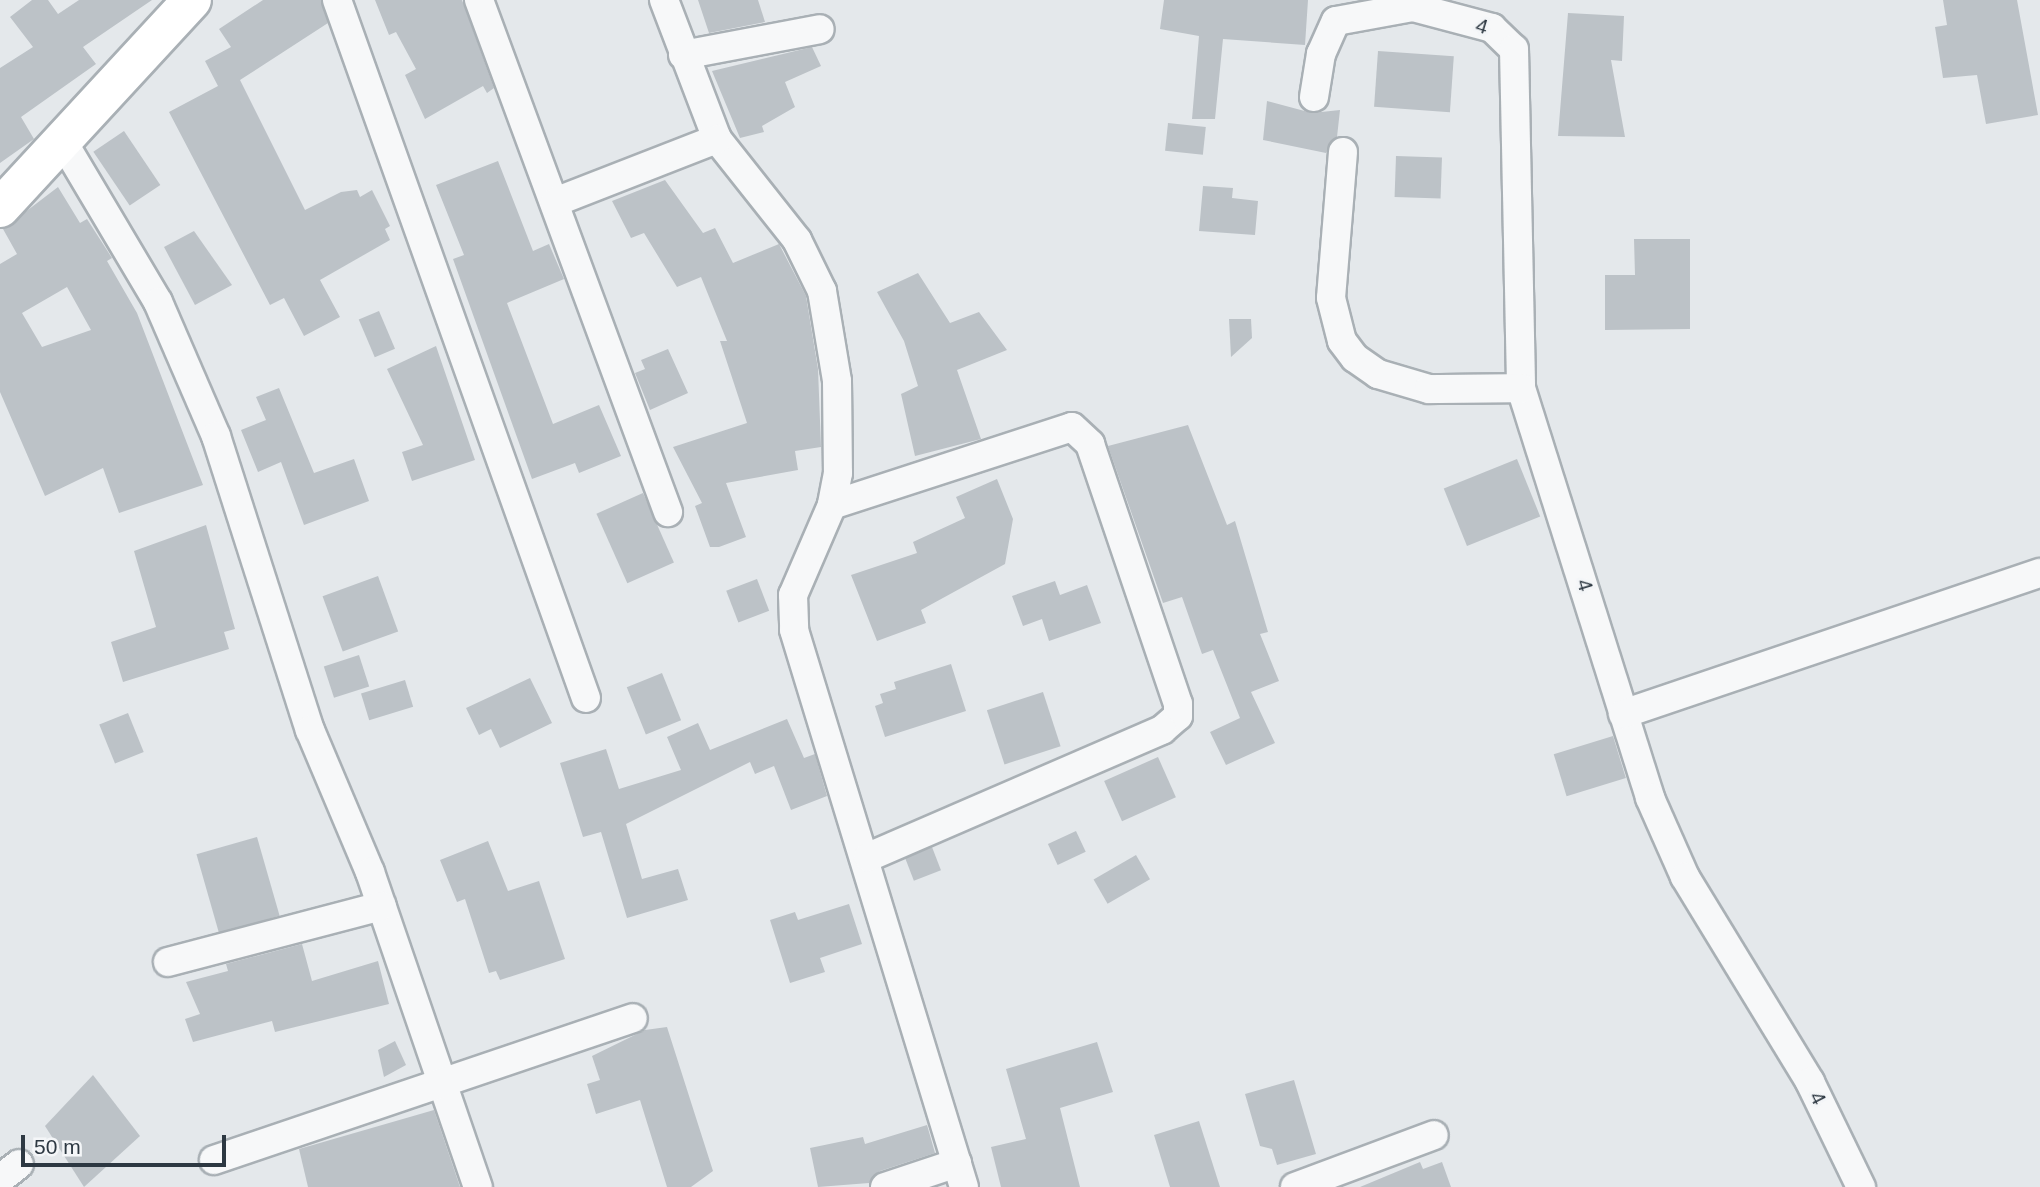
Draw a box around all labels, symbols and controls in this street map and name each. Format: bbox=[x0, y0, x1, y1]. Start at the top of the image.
street label: 4 bbox=[1473, 12, 1491, 40]
street label: 4 bbox=[1571, 576, 1599, 594]
street label: 4 bbox=[1804, 1087, 1832, 1109]
scale bar bbox=[24, 1120, 229, 1164]
text: 50 m bbox=[34, 1135, 81, 1158]

